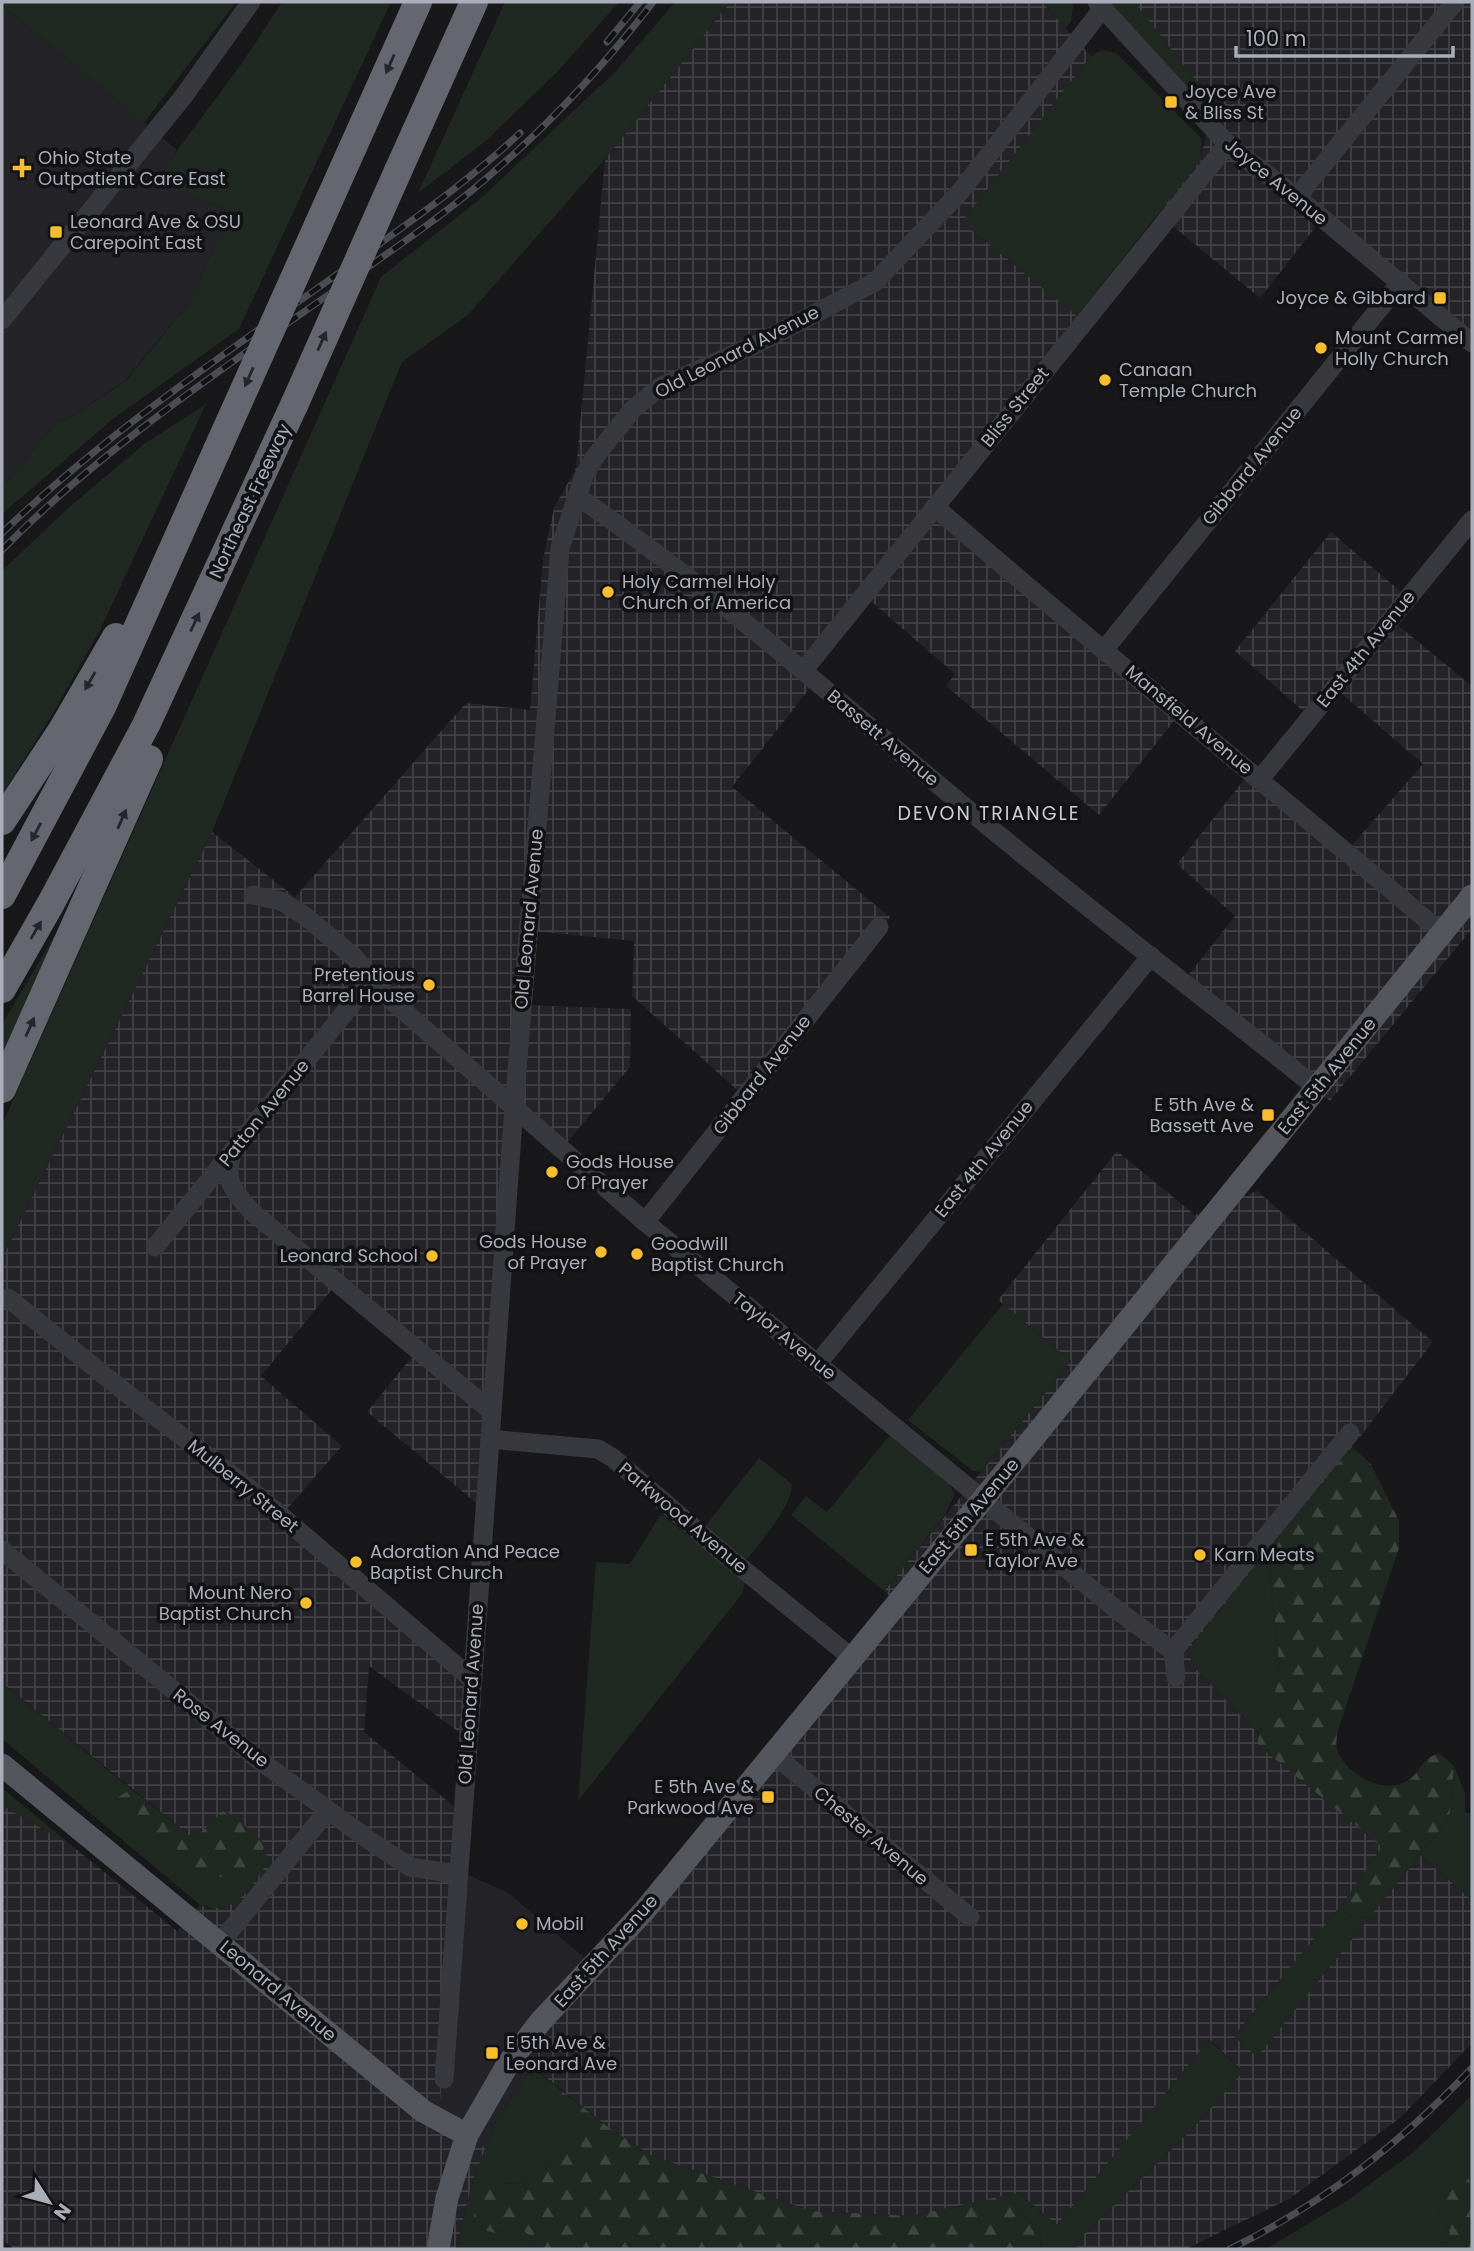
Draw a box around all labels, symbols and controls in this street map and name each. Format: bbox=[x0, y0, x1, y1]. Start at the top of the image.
scale bar bbox=[1236, 14, 1453, 58]
text: 100 m bbox=[1246, 24, 1306, 53]
one-way arrow bbox=[384, 54, 396, 74]
place label: Joyce Ave & Bliss St bbox=[1185, 79, 1276, 125]
marker: Joyce Ave & Bliss St bbox=[1163, 94, 1179, 110]
street label: Joyce Avenue bbox=[1220, 132, 1333, 231]
place label: Ohio State Outpatient Care East bbox=[38, 145, 226, 191]
marker: Ohio State Outpatient Care East bbox=[12, 158, 32, 178]
place label: Leonard Ave & OSU Carepoint East bbox=[70, 209, 241, 255]
marker: Leonard Ave & OSU Carepoint East bbox=[48, 224, 64, 240]
place label: Joyce & Gibbard bbox=[1276, 285, 1426, 310]
marker: Joyce & Gibbard bbox=[1432, 290, 1448, 306]
street label: Old Leonard Avenue bbox=[650, 299, 823, 404]
place label: Mount Carmel Holly Church bbox=[1335, 325, 1463, 371]
one-way arrow bbox=[317, 330, 328, 351]
marker: Mount Carmel Holly Church bbox=[1313, 340, 1329, 356]
place label: Canaan Temple Church bbox=[1119, 357, 1257, 403]
street label: Bliss Street bbox=[975, 361, 1055, 452]
one-way arrow bbox=[243, 367, 255, 387]
marker: Canaan Temple Church bbox=[1097, 372, 1113, 388]
street label: Gibbard Avenue bbox=[1196, 401, 1307, 530]
street label: Northeast Freeway bbox=[203, 419, 296, 582]
place label: Holy Carmel Holy Church of America bbox=[622, 569, 791, 615]
marker: Holy Carmel Holy Church of America bbox=[600, 584, 616, 600]
street label: East 4th Avenue bbox=[1311, 585, 1421, 712]
one-way arrow bbox=[189, 612, 201, 632]
street label: Mansfield Avenue bbox=[1120, 659, 1258, 780]
one-way arrow bbox=[84, 672, 96, 691]
street label: Bassett Avenue bbox=[822, 683, 944, 792]
district label: DEVON TRIANGLE bbox=[898, 800, 1080, 827]
one-way arrow bbox=[117, 808, 128, 829]
one-way arrow bbox=[30, 822, 42, 842]
street label: Old Leonard Avenue bbox=[508, 828, 549, 1010]
one-way arrow bbox=[30, 920, 42, 939]
place label: Pretentious Barrel House bbox=[302, 962, 415, 1008]
marker: Pretentious Barrel House bbox=[421, 977, 437, 993]
street label: Gibbard Avenue bbox=[707, 1009, 816, 1140]
street label: East 5th Avenue bbox=[1272, 1012, 1382, 1139]
one-way arrow bbox=[25, 1016, 36, 1037]
street label: Patton Avenue bbox=[213, 1054, 315, 1172]
place label: E 5th Ave & Bassett Ave bbox=[1150, 1092, 1255, 1138]
street label: East 4th Avenue bbox=[929, 1095, 1039, 1222]
marker: E 5th Ave & Bassett Ave bbox=[1260, 1107, 1276, 1123]
place label: Gods House Of Prayer bbox=[566, 1149, 674, 1195]
marker: Gods House Of Prayer bbox=[544, 1164, 560, 1180]
place label: Gods House of Prayer bbox=[479, 1229, 587, 1275]
place label: Goodwill Baptist Church bbox=[651, 1231, 784, 1277]
place label: Leonard School bbox=[280, 1243, 418, 1268]
marker: Gods House of Prayer bbox=[593, 1244, 609, 1260]
marker: Goodwill Baptist Church bbox=[629, 1246, 645, 1262]
marker: Leonard School bbox=[424, 1248, 440, 1264]
street label: Taylor Avenue bbox=[727, 1286, 842, 1385]
street label: Mulberry Street bbox=[183, 1433, 304, 1538]
street label: East 5th Avenue bbox=[913, 1453, 1024, 1579]
street label: Parkwood Avenue bbox=[614, 1456, 753, 1579]
place label: E 5th Ave & Taylor Ave bbox=[985, 1527, 1085, 1573]
place label: Adoration And Peace Baptist Church bbox=[370, 1539, 560, 1585]
marker: E 5th Ave & Taylor Ave bbox=[963, 1542, 979, 1558]
place label: Karn Meats bbox=[1214, 1542, 1315, 1567]
marker: Karn Meats bbox=[1192, 1547, 1208, 1563]
marker: Adoration And Peace Baptist Church bbox=[348, 1554, 364, 1570]
place label: Mount Nero Baptist Church bbox=[159, 1580, 292, 1626]
marker: Mount Nero Baptist Church bbox=[298, 1595, 314, 1611]
street label: Old Leonard Avenue bbox=[452, 1603, 489, 1785]
street label: Rose Avenue bbox=[168, 1682, 274, 1773]
place label: E 5th Ave & Parkwood Ave bbox=[627, 1774, 755, 1820]
street label: Chester Avenue bbox=[809, 1780, 934, 1891]
marker: E 5th Ave & Parkwood Ave bbox=[760, 1789, 776, 1805]
street label: East 5th Avenue bbox=[548, 1889, 663, 2013]
place label: Mobil bbox=[536, 1911, 584, 1936]
marker: Mobil bbox=[514, 1916, 530, 1932]
street label: Leonard Avenue bbox=[215, 1934, 342, 2047]
place label: E 5th Ave & Leonard Ave bbox=[506, 2030, 617, 2076]
marker: E 5th Ave & Leonard Ave bbox=[484, 2045, 500, 2061]
north arrow bbox=[14, 2167, 84, 2237]
text: N bbox=[47, 2198, 77, 2225]

